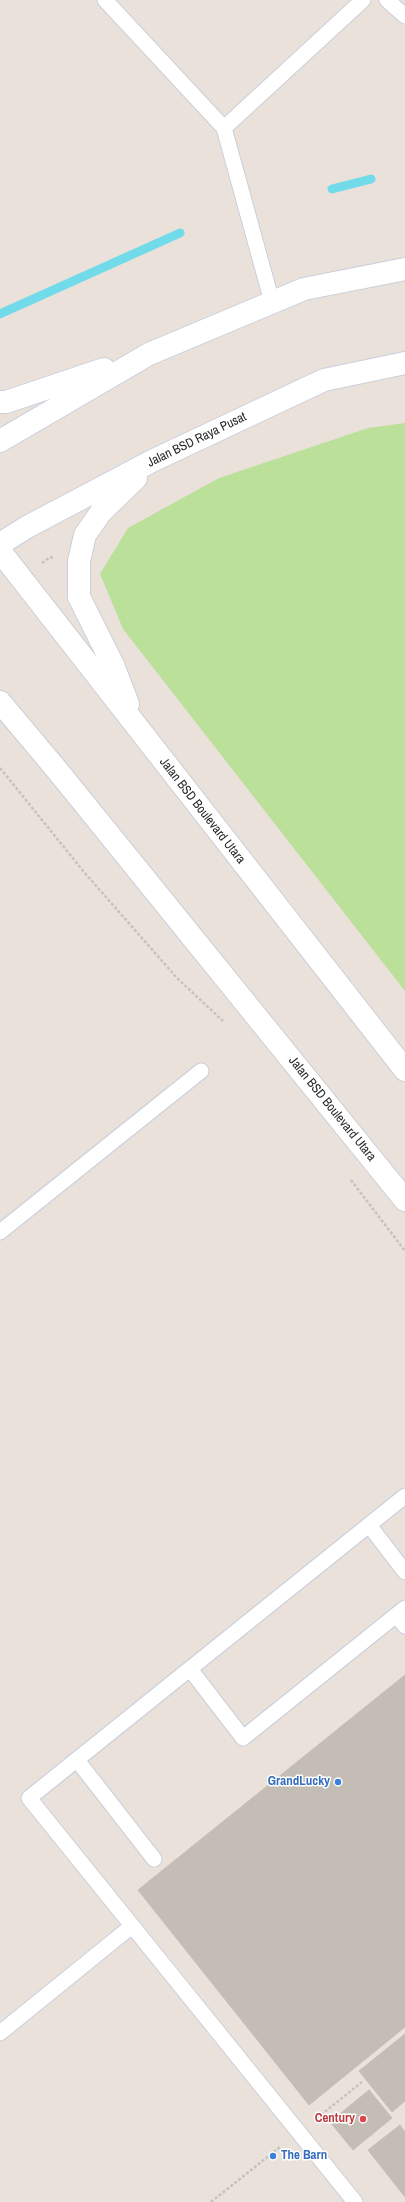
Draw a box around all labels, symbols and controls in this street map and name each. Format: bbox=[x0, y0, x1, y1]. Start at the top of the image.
street label: Jalan BSD Raya Pusat bbox=[145, 409, 249, 471]
street label: Jalan BSD Boulevard Utara bbox=[156, 755, 248, 867]
street label: Jalan BSD Boulevard Utara bbox=[285, 1053, 379, 1165]
place label: GrandLucky bbox=[268, 1774, 330, 1790]
marker: GrandLucky bbox=[333, 1777, 343, 1787]
place label: Century bbox=[315, 2111, 355, 2127]
marker: Century bbox=[358, 2114, 368, 2124]
place label: The Barn bbox=[281, 2148, 327, 2164]
marker: The Barn bbox=[268, 2151, 278, 2161]

